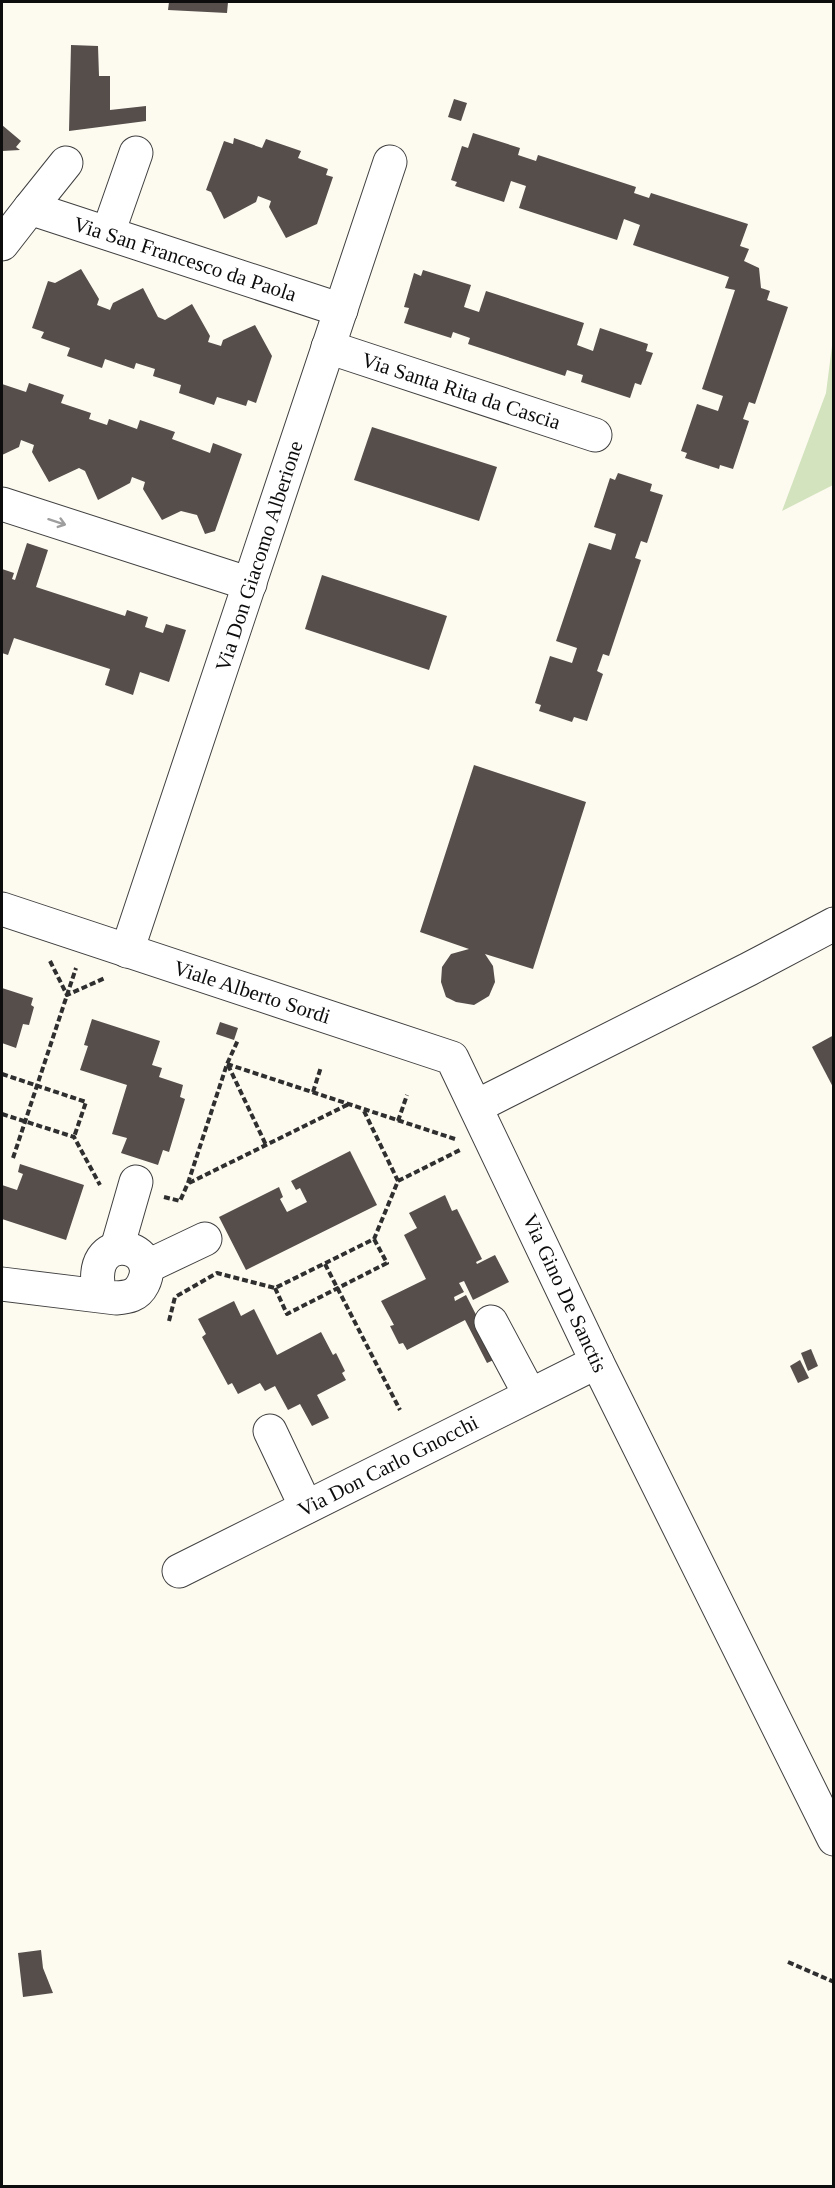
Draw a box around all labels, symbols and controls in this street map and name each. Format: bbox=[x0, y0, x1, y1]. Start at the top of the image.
street label: Via San Francesco da Paola bbox=[70, 212, 300, 307]
street label: Via Santa Rita da Cascia bbox=[359, 348, 564, 435]
street label: Via Don Giacomo Alberione bbox=[210, 438, 308, 674]
one-way arrow bbox=[47, 517, 66, 528]
street label: Viale Alberto Sordi bbox=[171, 955, 333, 1029]
street label: Via Gino De Sanctis bbox=[518, 1210, 612, 1376]
street label: Via Don Carlo Gnocchi bbox=[294, 1410, 482, 1522]

